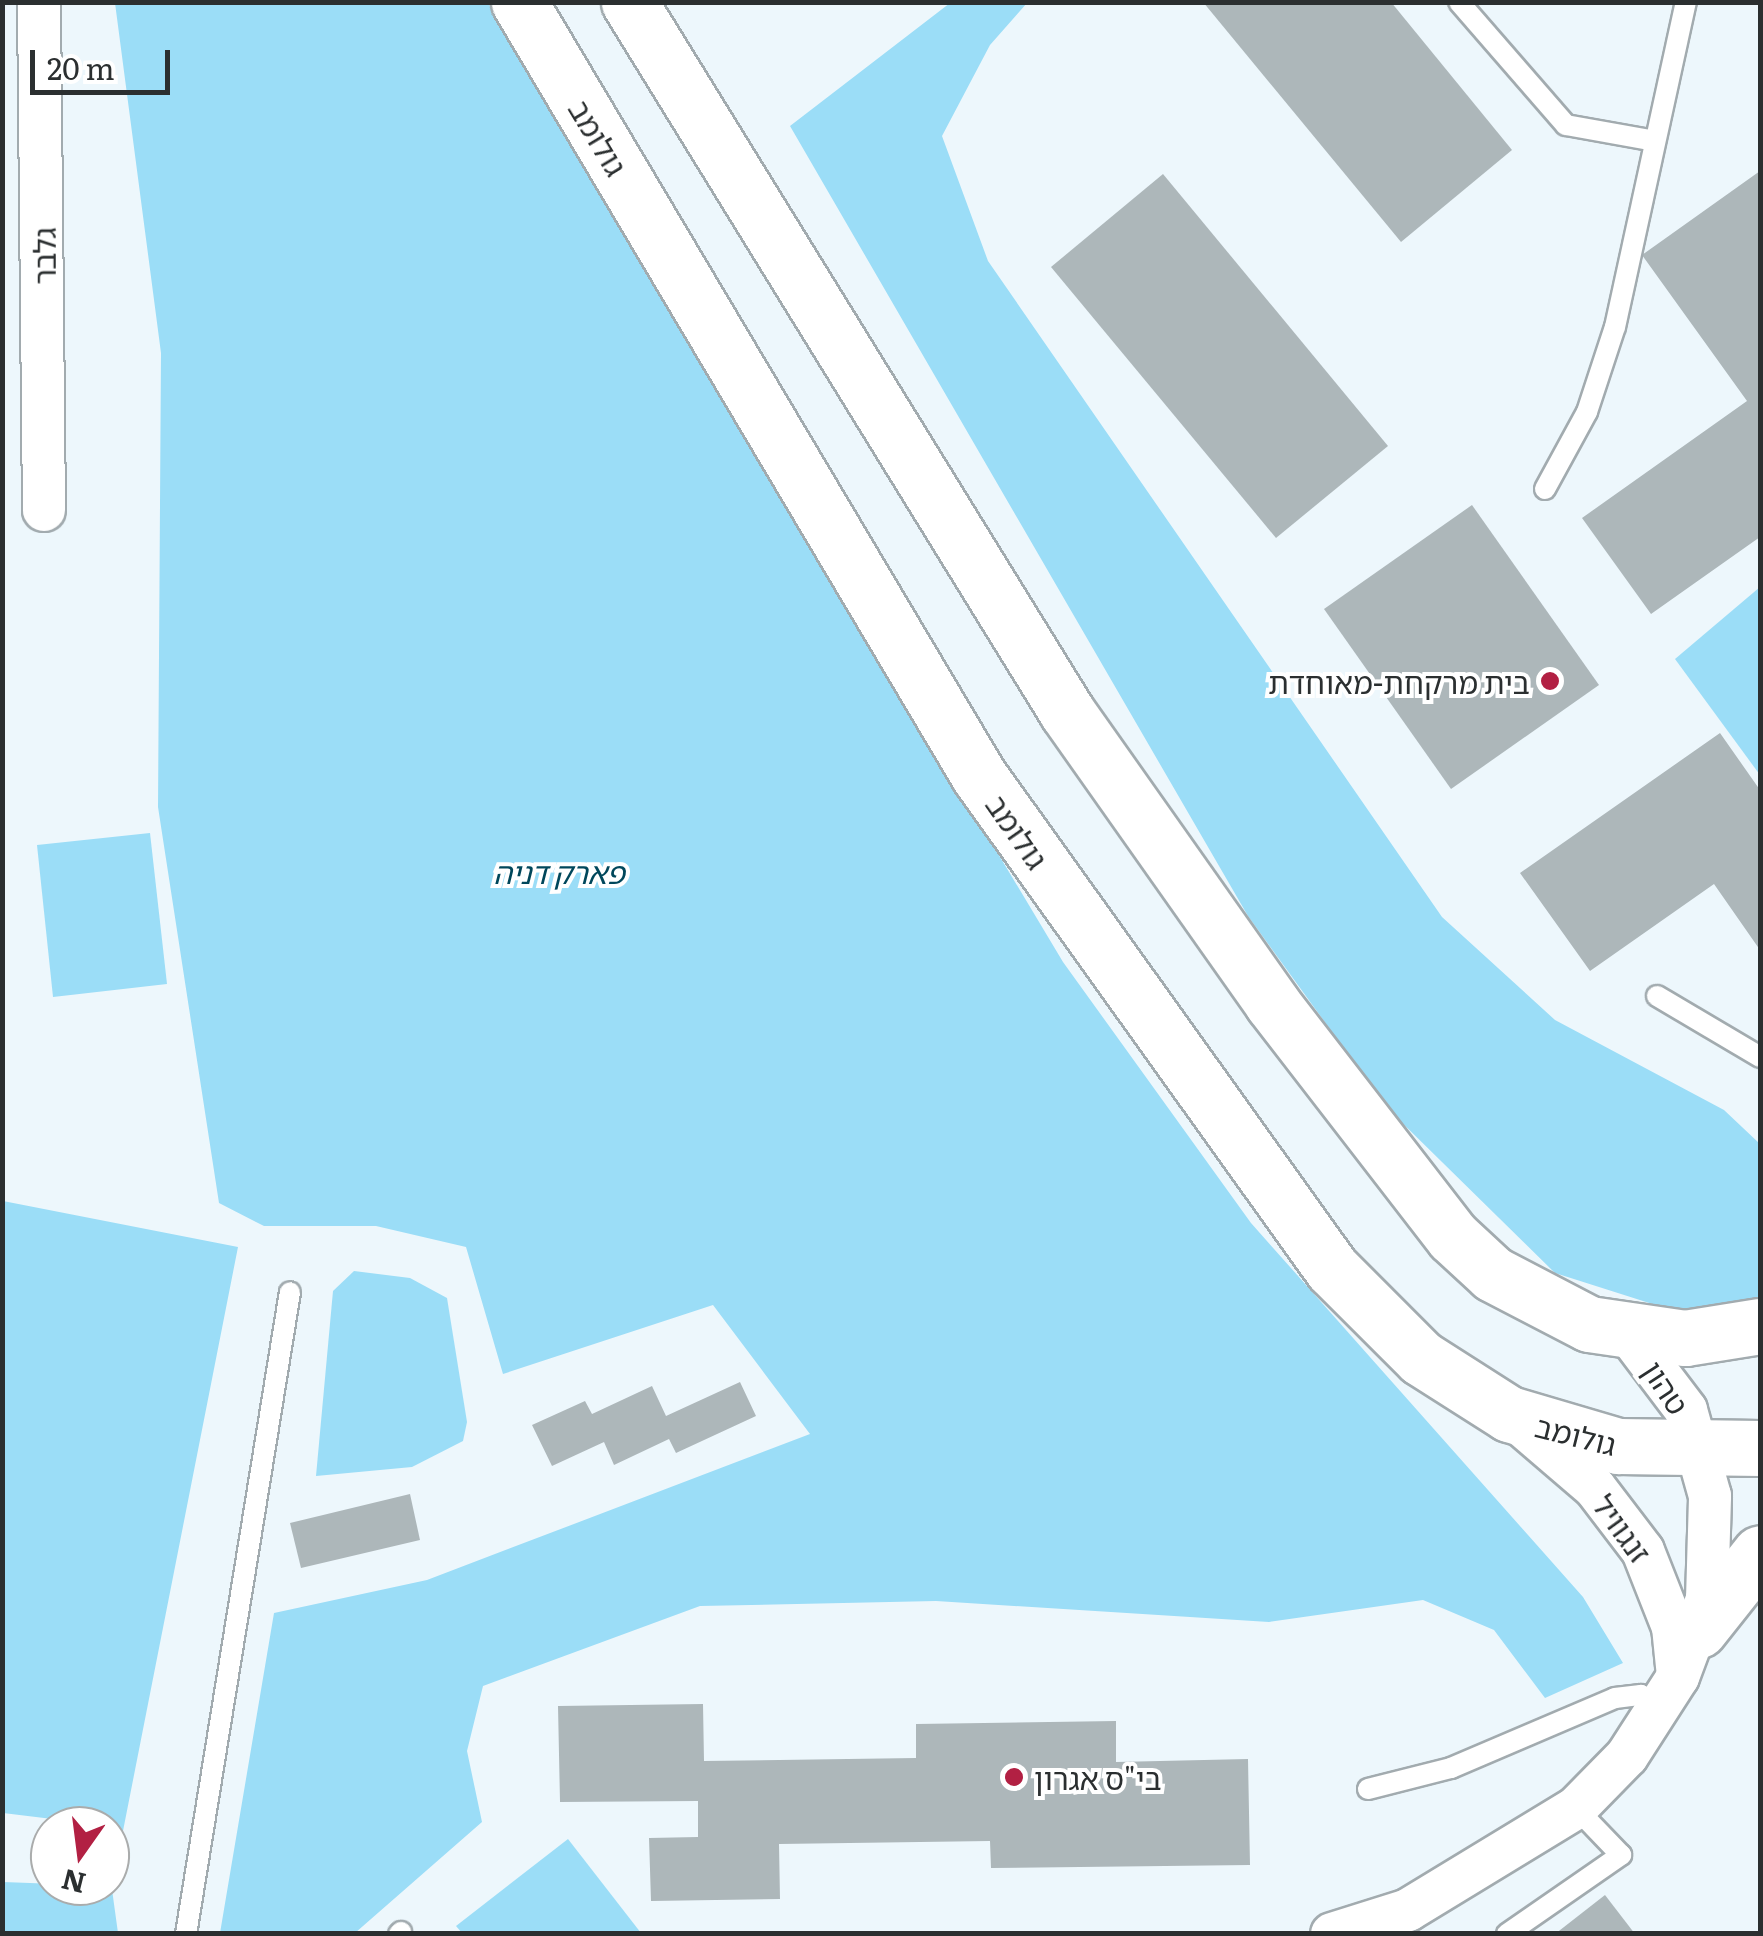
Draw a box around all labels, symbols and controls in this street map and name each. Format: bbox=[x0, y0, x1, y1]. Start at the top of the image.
scale bar bbox=[35, 30, 175, 92]
text: 20 m bbox=[47, 45, 115, 89]
street label: גולומב bbox=[562, 93, 636, 181]
street label: גלבר bbox=[25, 227, 61, 285]
place label: בית מרקחת-מאוחדת bbox=[1268, 663, 1530, 699]
marker: בית מרקחת-מאוחדת bbox=[1539, 670, 1561, 692]
street label: גולומב bbox=[980, 787, 1056, 875]
park label: פארק דניה bbox=[493, 853, 625, 889]
street label: טהון bbox=[1636, 1353, 1698, 1421]
street label: גולומב bbox=[1532, 1407, 1620, 1461]
street label: זנגוויל bbox=[1586, 1487, 1660, 1569]
place label: בי"ס אגרון bbox=[1034, 1759, 1162, 1795]
marker: בי"ס אגרון bbox=[1003, 1766, 1025, 1788]
north arrow bbox=[30, 1806, 130, 1906]
text: N bbox=[57, 1860, 90, 1906]

